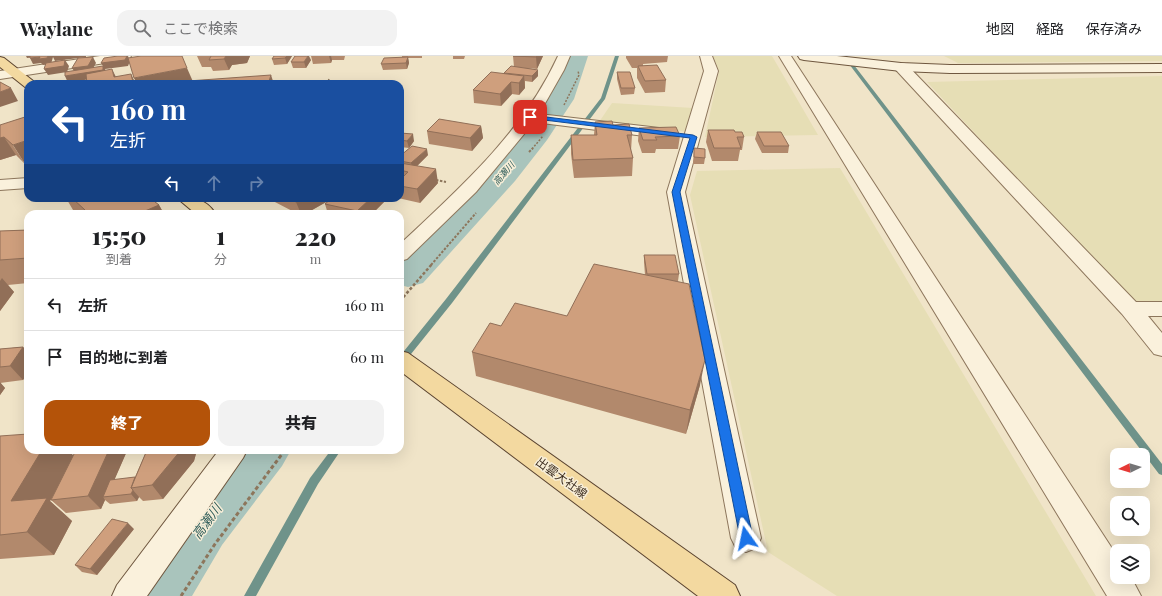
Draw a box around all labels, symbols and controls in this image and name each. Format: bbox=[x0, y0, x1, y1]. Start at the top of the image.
search box bbox=[117, 10, 397, 46]
text: Waylane bbox=[20, 15, 93, 41]
icon: search bbox=[131, 17, 153, 39]
text: ここで検索 bbox=[163, 18, 238, 38]
text: 地図 bbox=[986, 19, 1014, 38]
text: 経路 bbox=[1036, 19, 1064, 38]
text: 保存済み bbox=[1086, 19, 1142, 38]
text: 160 m bbox=[110, 90, 186, 127]
icon: left bbox=[44, 96, 96, 148]
pin bbox=[513, 100, 547, 134]
icon: arrive bbox=[519, 106, 541, 128]
text: 左折 bbox=[110, 128, 146, 152]
water label: 高瀬川 bbox=[490, 158, 517, 187]
icon: left bbox=[161, 172, 183, 194]
icon: ahead bbox=[203, 172, 225, 194]
icon: right bbox=[245, 172, 267, 194]
text: 15:50 bbox=[92, 219, 146, 251]
text: 1 bbox=[216, 219, 225, 251]
text: 220 bbox=[295, 220, 336, 252]
text: 到着 bbox=[106, 250, 132, 267]
text: 分 bbox=[214, 250, 227, 267]
text: m bbox=[310, 250, 321, 267]
icon: left bbox=[44, 294, 66, 316]
text: 左折 bbox=[78, 295, 108, 315]
text: 160 m bbox=[345, 295, 384, 315]
icon: arrive bbox=[44, 346, 66, 368]
text: 目的地に到着 bbox=[78, 347, 168, 367]
text: 60 m bbox=[350, 347, 384, 367]
button: 終了 bbox=[44, 400, 210, 446]
button: 共有 bbox=[218, 400, 384, 446]
north arrow bbox=[1110, 448, 1150, 488]
map controls bbox=[1110, 448, 1150, 584]
street label: 出雲大社線 bbox=[533, 453, 591, 501]
button: search bbox=[1110, 496, 1150, 536]
water label: 高瀬川 bbox=[187, 499, 226, 542]
position arrow bbox=[725, 517, 767, 559]
button: layers bbox=[1110, 544, 1150, 584]

